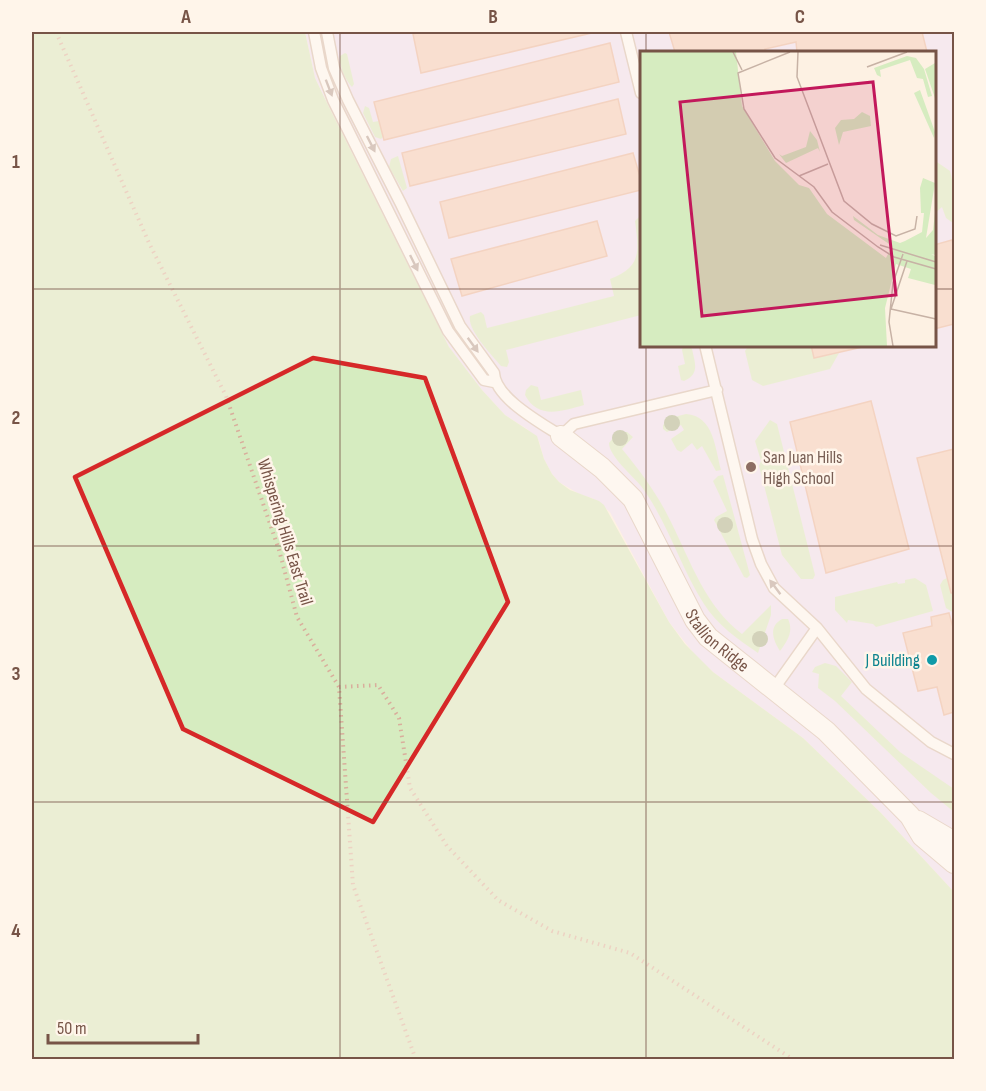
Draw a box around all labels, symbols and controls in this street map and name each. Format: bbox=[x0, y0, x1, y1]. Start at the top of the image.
text: A bbox=[180, 5, 191, 29]
text: B bbox=[488, 5, 498, 29]
text: C bbox=[795, 5, 805, 29]
inset map bbox=[640, 51, 935, 346]
one-way arrow bbox=[325, 79, 334, 97]
one-way arrow bbox=[366, 135, 375, 152]
text: 1 bbox=[12, 150, 20, 174]
one-way arrow bbox=[409, 255, 419, 272]
one-way arrow bbox=[467, 337, 479, 353]
text: 2 bbox=[12, 406, 20, 430]
place label: San Juan Hills High School bbox=[763, 447, 843, 489]
street label: Whispering Hills East Trail bbox=[253, 456, 317, 608]
marker: San Juan Hills High School bbox=[744, 460, 758, 474]
one-way arrow bbox=[769, 579, 782, 595]
street label: Stallion Ridge bbox=[681, 606, 754, 676]
place label: J Building bbox=[864, 650, 920, 671]
marker: J Building bbox=[925, 653, 939, 667]
text: 3 bbox=[12, 662, 21, 686]
text: 4 bbox=[11, 919, 21, 943]
scale bar bbox=[48, 1007, 198, 1045]
text: 50 m bbox=[57, 1018, 87, 1039]

